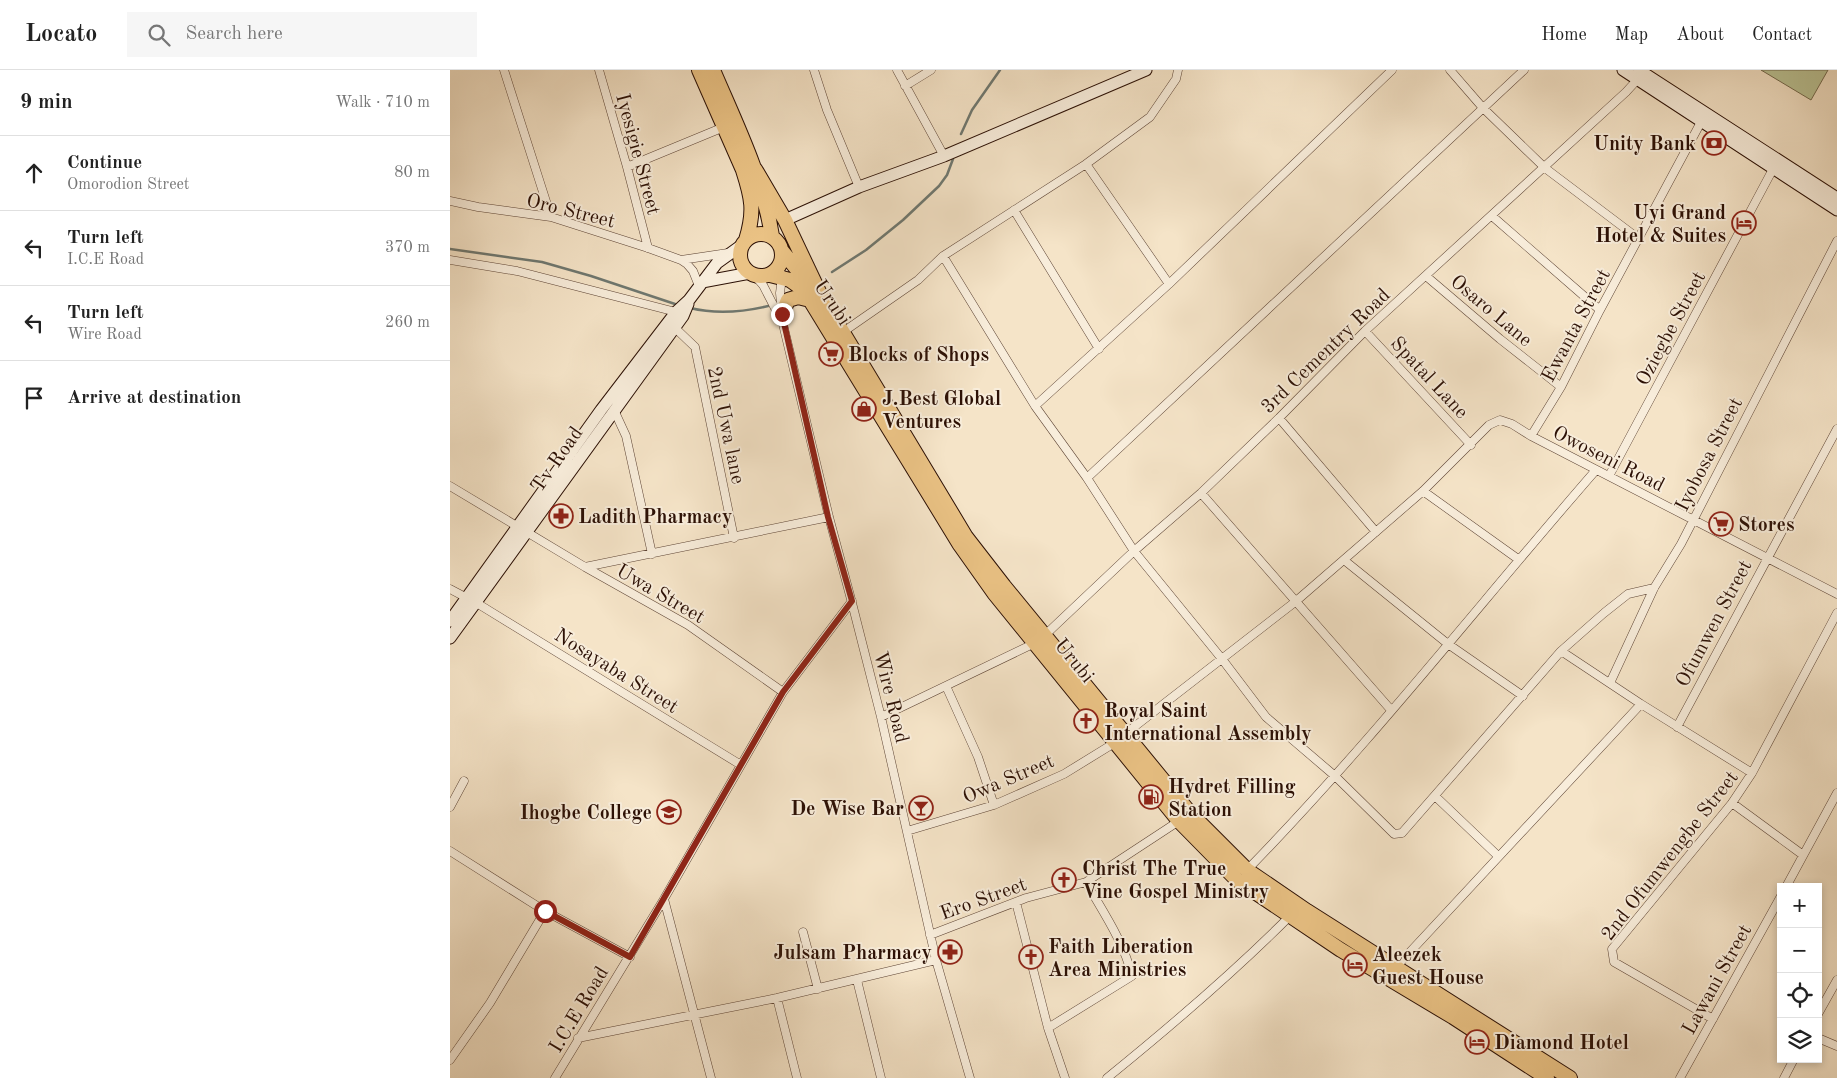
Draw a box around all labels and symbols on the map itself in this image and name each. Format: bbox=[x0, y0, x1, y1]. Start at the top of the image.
street label: Iyesigie Street bbox=[611, 92, 663, 217]
bank icon: Unity Bank bbox=[1701, 130, 1727, 156]
place label: Unity Bank bbox=[1593, 135, 1696, 155]
street label: Oro Street bbox=[524, 191, 617, 233]
place label: Uyi Grand Hotel & Suites bbox=[1595, 204, 1726, 247]
hotel icon: Uyi Grand Hotel & Suites bbox=[1731, 210, 1757, 236]
street label: Ewanta Street bbox=[1539, 266, 1615, 386]
street label: Oziegbe Street bbox=[1633, 269, 1710, 389]
street label: Osaro Lane bbox=[1446, 272, 1535, 351]
street label: Urubi bbox=[809, 277, 854, 329]
street label: 3rd Cementry Road bbox=[1258, 285, 1395, 418]
route end bbox=[771, 303, 794, 326]
street label: Spatal Lane bbox=[1386, 334, 1471, 423]
supermarket icon: Blocks of Shops bbox=[818, 341, 844, 367]
place label: Blocks of Shops bbox=[848, 346, 989, 366]
street label: 2nd Uwa lane bbox=[703, 365, 747, 486]
place label: J.Best Global Ventures bbox=[882, 390, 1001, 433]
street label: Iyobosa Street bbox=[1673, 395, 1747, 515]
shop icon: J.Best Global Ventures bbox=[851, 396, 877, 422]
street label: Owoseni Road bbox=[1549, 423, 1667, 497]
street label: Tv Road bbox=[528, 424, 587, 497]
pharmacy icon: Ladith Pharmacy bbox=[548, 503, 574, 529]
place label: Ladith Pharmacy bbox=[578, 508, 732, 528]
supermarket icon: Stores bbox=[1708, 511, 1734, 537]
place label: Stores bbox=[1738, 516, 1794, 536]
street label: Ofumwen Street bbox=[1673, 557, 1757, 691]
street label: Uwa Street bbox=[612, 561, 708, 628]
street label: Nosayaba Street bbox=[550, 626, 682, 718]
street label: Urubi bbox=[1050, 635, 1097, 687]
street label: Wire Road bbox=[869, 650, 911, 745]
place label: Royal Saint International Assembly bbox=[1104, 702, 1312, 745]
church icon: Royal Saint International Assembly bbox=[1073, 708, 1099, 734]
street label: Owa Street bbox=[960, 752, 1058, 808]
street label: 2nd Ofumwengbe Street bbox=[1598, 768, 1743, 945]
place label: Hydret Filling Station bbox=[1168, 778, 1296, 821]
fuel station icon: Hydret Filling Station bbox=[1138, 784, 1164, 810]
bar icon: De Wise Bar bbox=[908, 795, 934, 821]
school or university icon: Ihogbe College bbox=[656, 799, 682, 825]
place label: De Wise Bar bbox=[790, 800, 904, 820]
place label: Ihogbe College bbox=[520, 804, 652, 824]
place label: Christ The True Vine Gospel Ministry bbox=[1082, 860, 1269, 903]
church icon: Christ The True Vine Gospel Ministry bbox=[1051, 867, 1077, 893]
street label: Ero Street bbox=[938, 875, 1030, 925]
route start bbox=[534, 900, 557, 923]
street label: Lawani Street bbox=[1679, 922, 1756, 1038]
place label: Faith Liberation Area Ministries bbox=[1048, 938, 1193, 981]
pharmacy icon: Julsam Pharmacy bbox=[937, 939, 963, 965]
place label: Julsam Pharmacy bbox=[774, 944, 932, 964]
church icon: Faith Liberation Area Ministries bbox=[1018, 944, 1044, 970]
place label: Aleezek Guest House bbox=[1372, 946, 1484, 989]
hotel icon: Aleezek Guest House bbox=[1342, 952, 1368, 978]
street label: I.C.E Road bbox=[546, 964, 613, 1057]
hotel icon: Diamond Hotel bbox=[1464, 1029, 1490, 1055]
place label: Diamond Hotel bbox=[1494, 1034, 1629, 1054]

